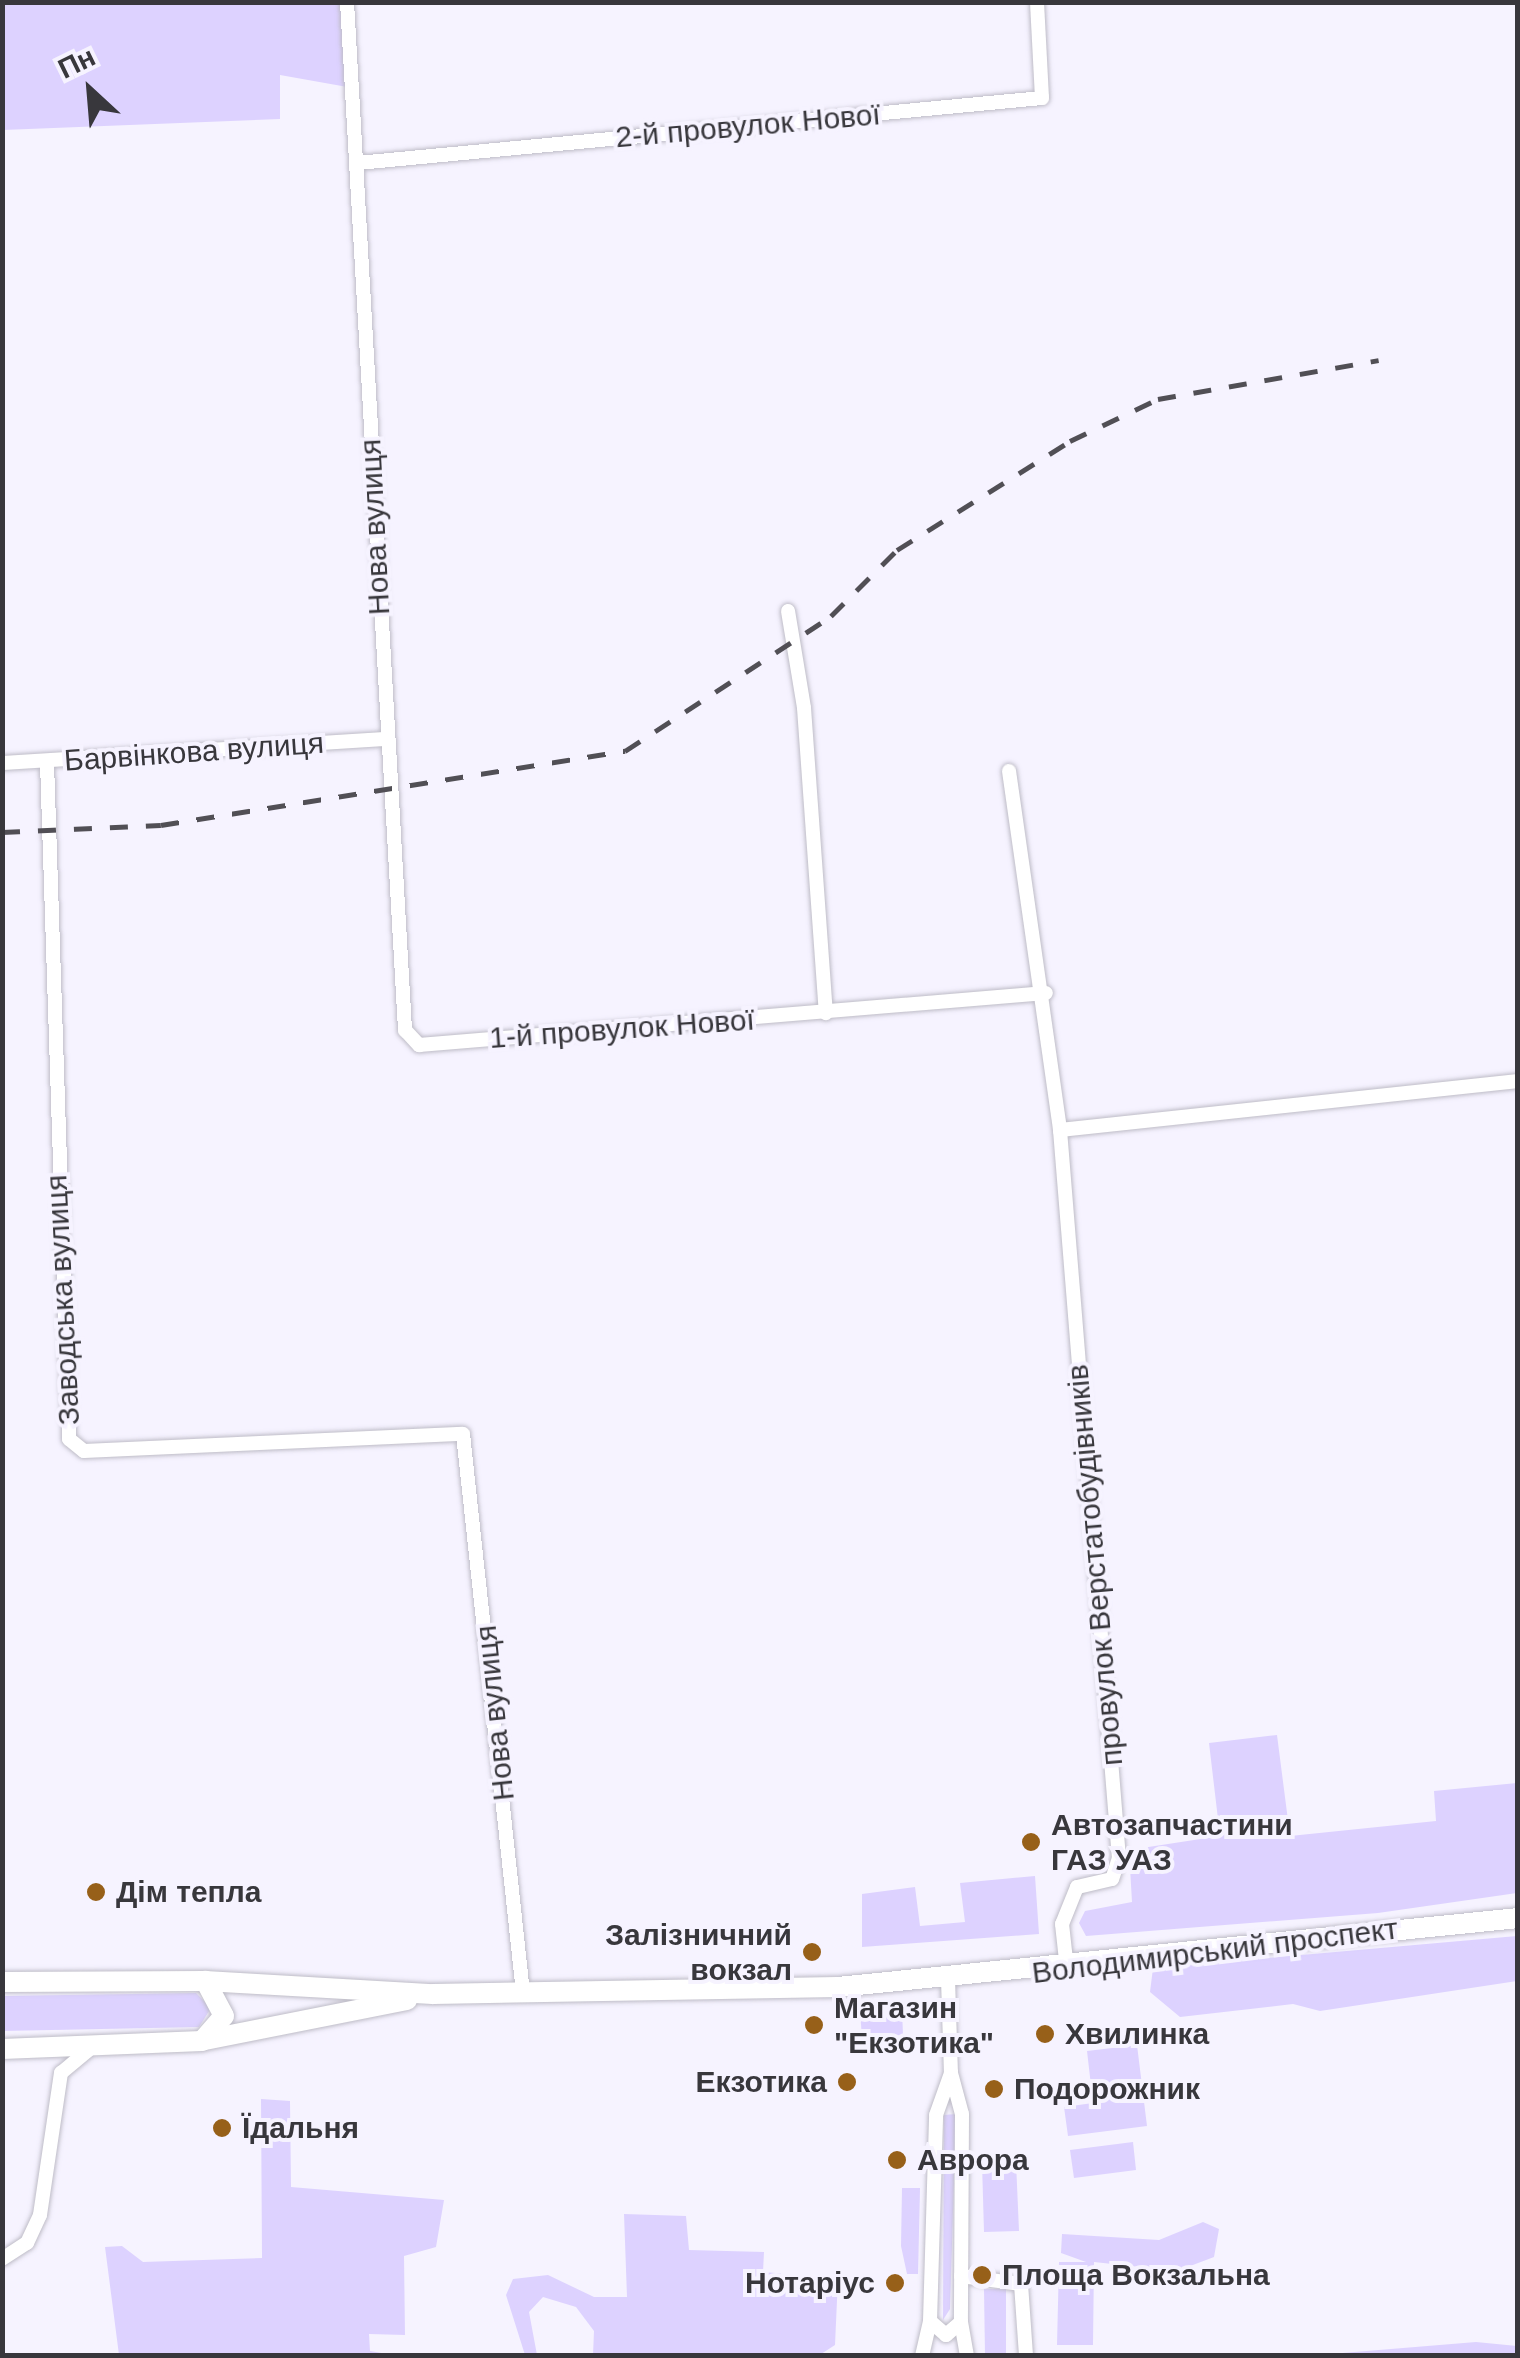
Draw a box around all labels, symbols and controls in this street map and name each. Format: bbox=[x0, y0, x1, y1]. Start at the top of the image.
north arrow bbox=[40, 40, 140, 140]
text: Пн bbox=[53, 41, 100, 85]
street label: 2-й провулок Нової bbox=[614, 96, 882, 156]
street label: Нова вулиця bbox=[352, 438, 398, 616]
street label: Барвінкова вулиця bbox=[63, 725, 325, 779]
street label: 1-й провулок Нової bbox=[488, 1002, 756, 1056]
street label: Заводська вулиця bbox=[38, 1174, 88, 1426]
street label: провулок Верстатобудівників bbox=[1060, 1363, 1130, 1767]
street label: Нова вулиця bbox=[468, 1623, 522, 1803]
place label: Автозапчастини ГАЗ УАЗ bbox=[1051, 1807, 1293, 1878]
marker: Автозапчастини ГАЗ УАЗ bbox=[1020, 1831, 1042, 1853]
place label: Дім тепла bbox=[116, 1874, 261, 1910]
marker: Дім тепла bbox=[85, 1881, 107, 1903]
street label: Володимирський проспект bbox=[1030, 1911, 1400, 1991]
place label: Залізничний вокзал bbox=[605, 1917, 792, 1988]
marker: Залізничний вокзал bbox=[801, 1941, 823, 1963]
place label: Магазин "Екзотика" bbox=[834, 1990, 994, 2060]
marker: Магазин "Екзотика" bbox=[803, 2014, 825, 2036]
place label: Хвилинка bbox=[1065, 2016, 1209, 2052]
marker: Хвилинка bbox=[1034, 2023, 1056, 2045]
place label: Екзотика bbox=[695, 2064, 827, 2100]
marker: Екзотика bbox=[836, 2071, 858, 2093]
place label: Подорожник bbox=[1014, 2071, 1200, 2107]
marker: Подорожник bbox=[983, 2078, 1005, 2100]
place label: Їдальня bbox=[242, 2110, 359, 2146]
marker: Їдальня bbox=[211, 2117, 233, 2139]
place label: Аврора bbox=[917, 2142, 1029, 2178]
marker: Аврора bbox=[886, 2149, 908, 2171]
place label: Площа Вокзальна bbox=[1002, 2257, 1270, 2293]
marker: Площа Вокзальна bbox=[971, 2264, 993, 2286]
place label: Нотаріус bbox=[745, 2265, 875, 2301]
marker: Нотаріус bbox=[884, 2272, 906, 2294]

